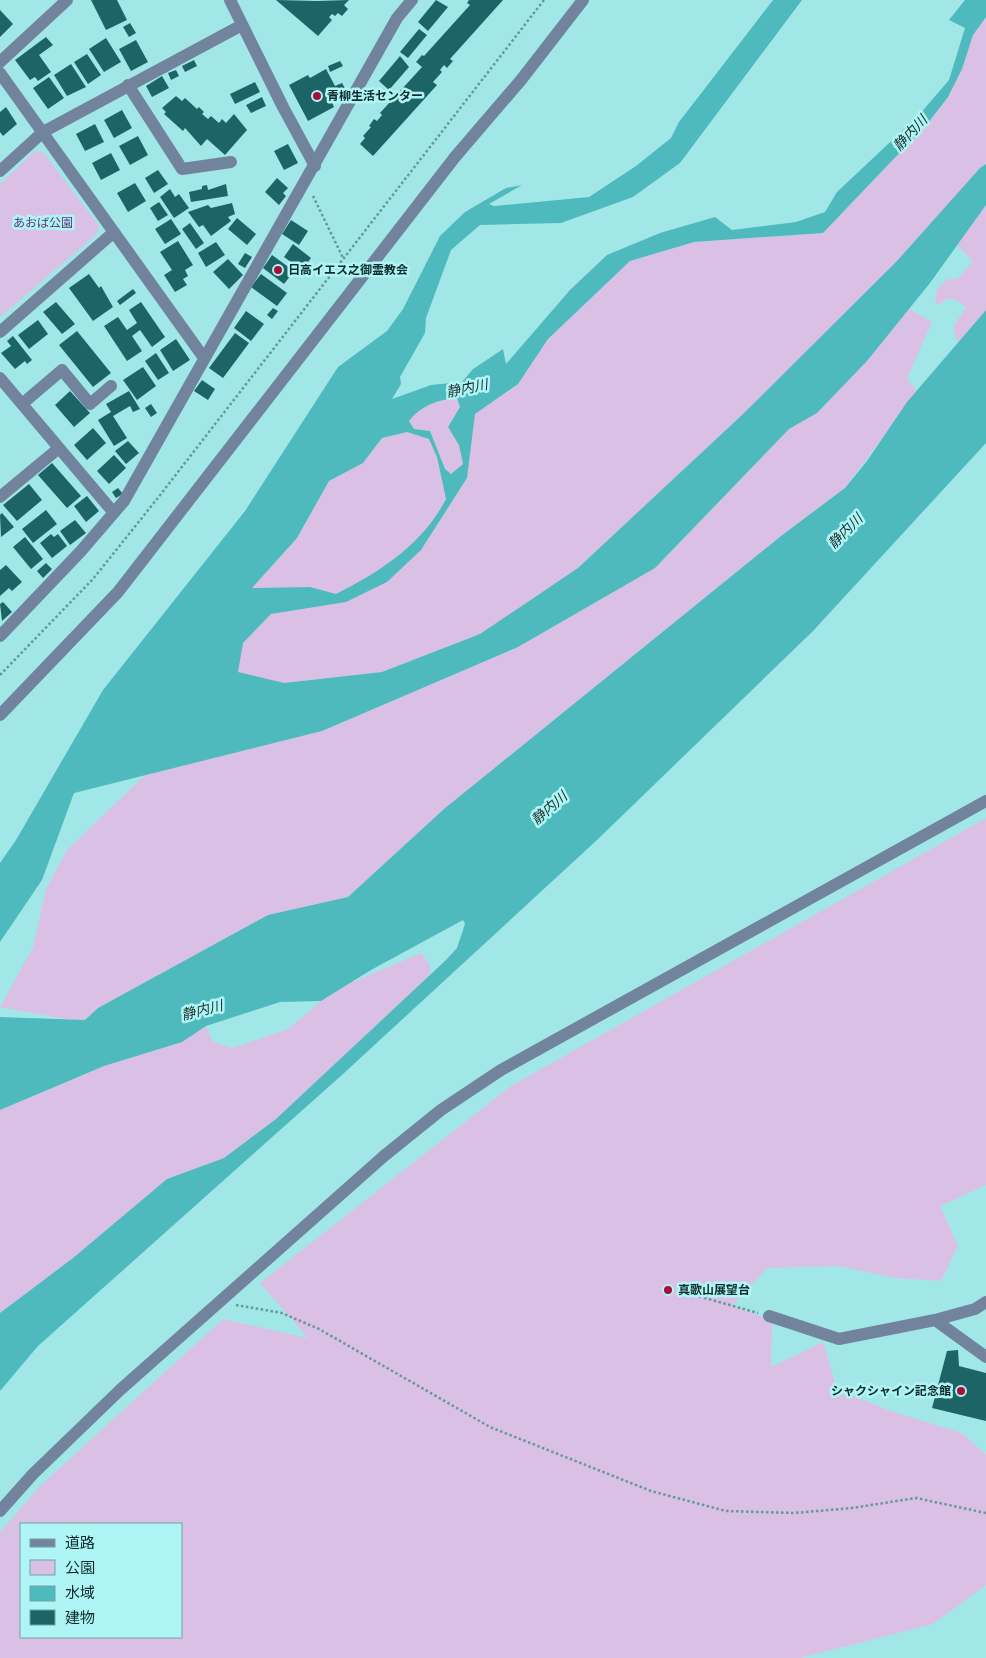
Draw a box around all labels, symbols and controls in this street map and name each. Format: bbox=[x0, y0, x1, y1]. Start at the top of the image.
place label: 青柳生活センター bbox=[327, 89, 423, 103]
marker: 青柳生活センター bbox=[311, 90, 323, 102]
water label: 静内川 bbox=[890, 111, 932, 154]
park label: あおば公園 bbox=[13, 216, 73, 230]
place label: 日高イエス之御霊教会 bbox=[288, 263, 408, 277]
marker: 日高イエス之御霊教会 bbox=[272, 264, 284, 276]
water label: 静内川 bbox=[445, 376, 491, 400]
water label: 静内川 bbox=[824, 509, 867, 552]
water label: 静内川 bbox=[528, 787, 572, 828]
water label: 静内川 bbox=[180, 997, 226, 1023]
place label: 真歌山展望台 bbox=[678, 1283, 750, 1297]
marker: 真歌山展望台 bbox=[662, 1284, 674, 1296]
place label: シャクシャイン記念館 bbox=[831, 1384, 951, 1398]
marker: シャクシャイン記念館 bbox=[955, 1385, 967, 1397]
legend bbox=[20, 1523, 182, 1638]
text: 道路 bbox=[65, 1534, 95, 1552]
text: 公園 bbox=[65, 1559, 95, 1577]
text: 水域 bbox=[65, 1584, 95, 1602]
text: 建物 bbox=[65, 1609, 95, 1627]

